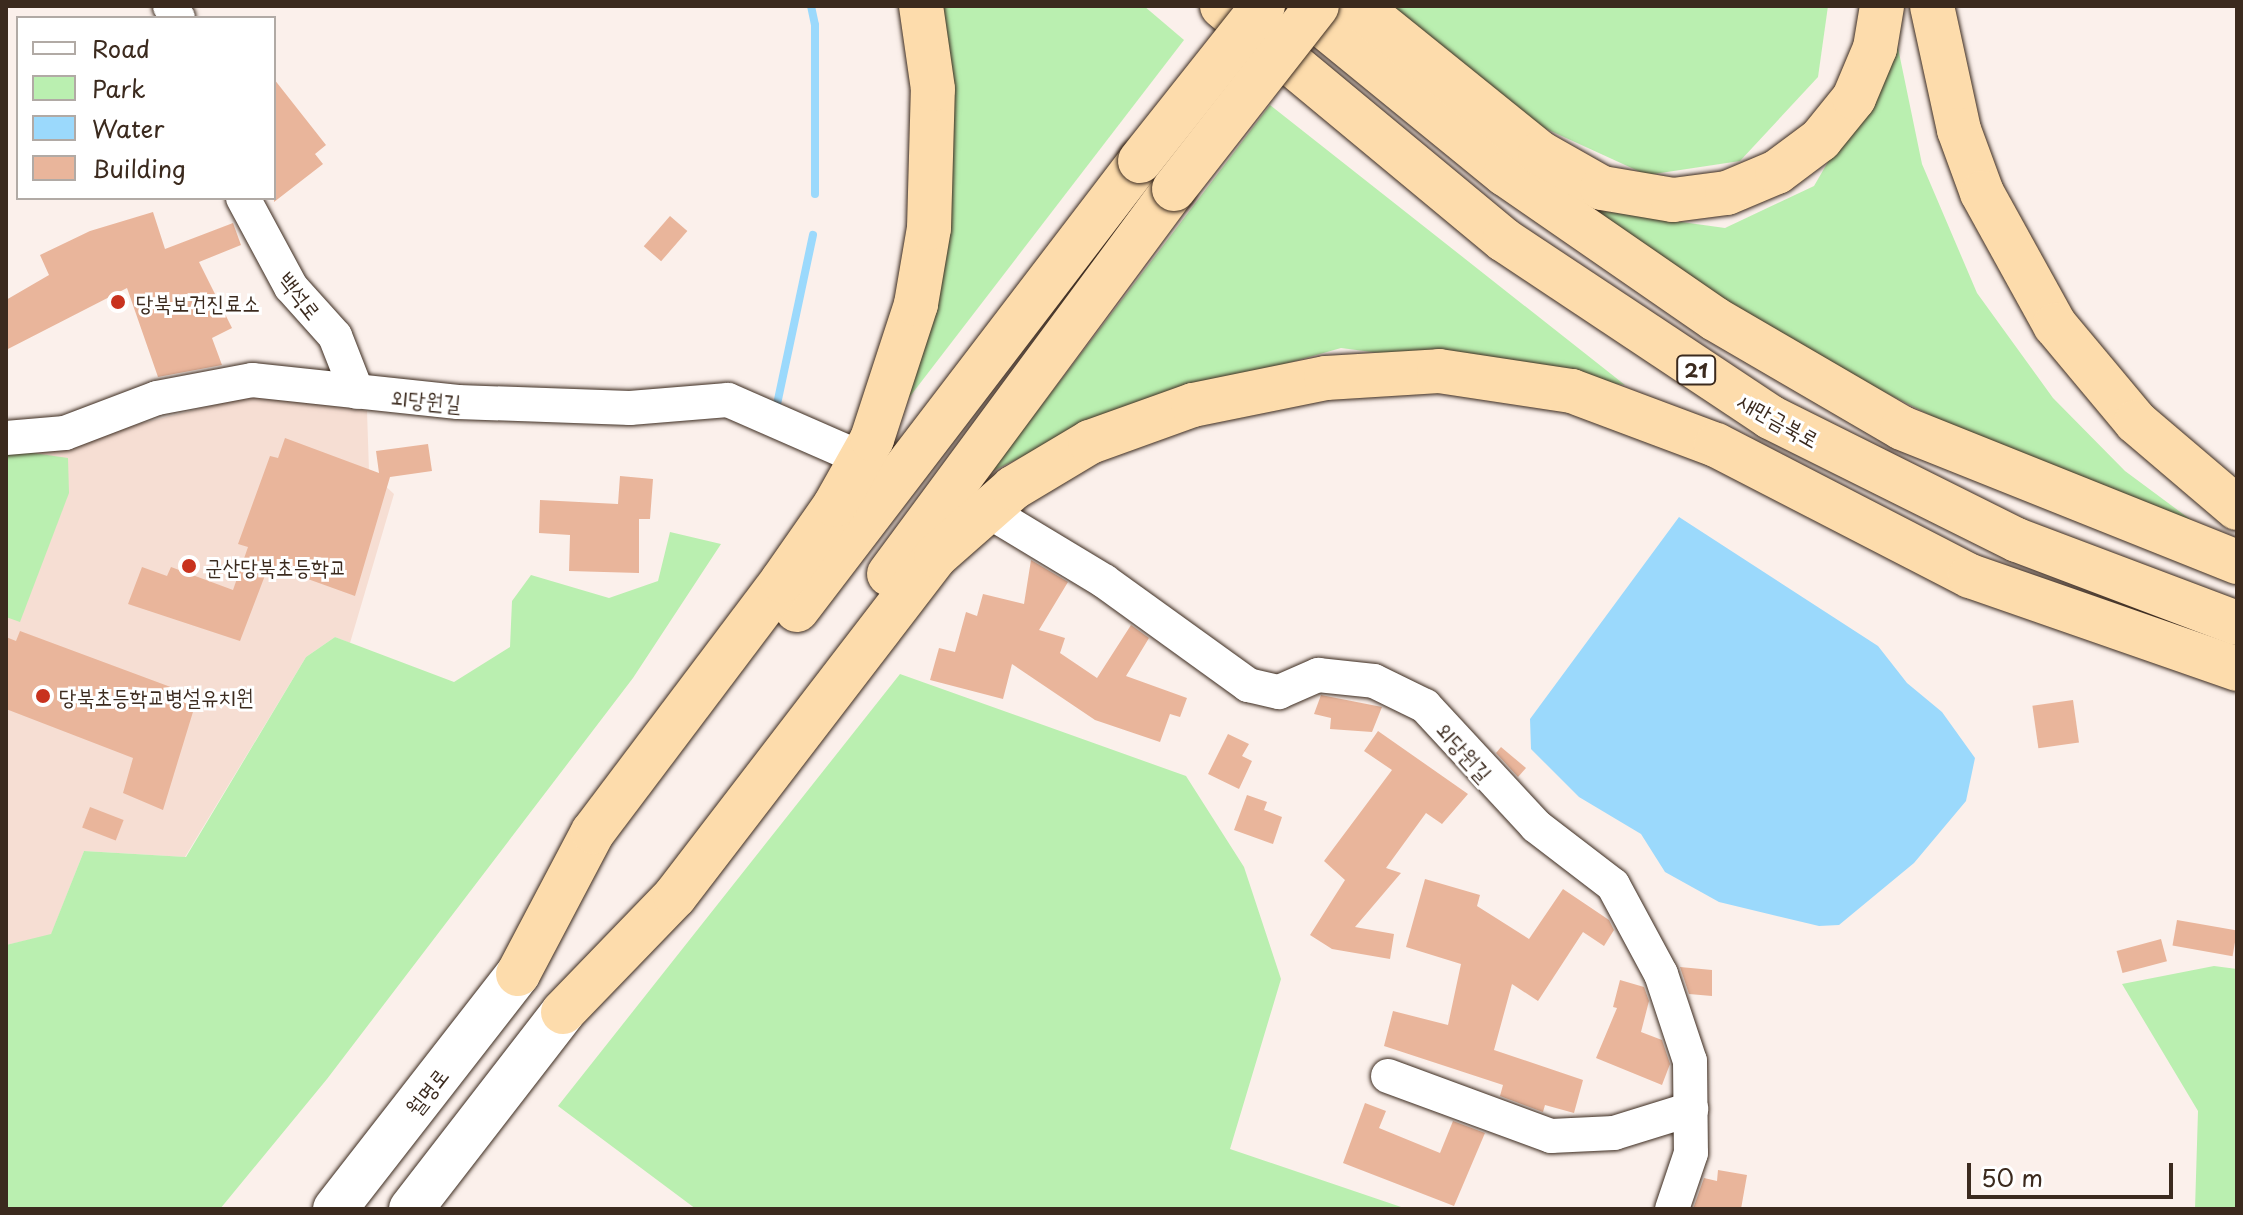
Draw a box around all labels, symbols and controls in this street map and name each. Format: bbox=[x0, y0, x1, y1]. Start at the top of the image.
legend bbox=[16, 16, 276, 200]
text: Road bbox=[92, 30, 150, 66]
text: Park bbox=[92, 70, 146, 106]
text: Water bbox=[92, 110, 164, 146]
text: Building bbox=[92, 150, 186, 186]
street label: 백석로 bbox=[274, 266, 328, 324]
place label: 당북보건진료소 bbox=[136, 289, 260, 315]
marker: 당북보건진료소 bbox=[107, 291, 129, 313]
road number: 21 bbox=[1676, 354, 1716, 386]
street label: 외당원길 bbox=[390, 383, 462, 415]
street label: 새만금북로 bbox=[1734, 386, 1824, 452]
place label: 군산당북초등학교 bbox=[205, 553, 347, 579]
marker: 군산당북초등학교 bbox=[180, 557, 198, 575]
place label: 당북초등학교병설유치원 bbox=[59, 683, 254, 709]
marker: 당북초등학교병설유치원 bbox=[34, 687, 52, 705]
street label: 외당원길 bbox=[1431, 716, 1499, 786]
street label: 월명로 bbox=[399, 1062, 453, 1120]
scale bar bbox=[1971, 1147, 2177, 1197]
text: 50 m bbox=[1981, 1159, 2043, 1195]

